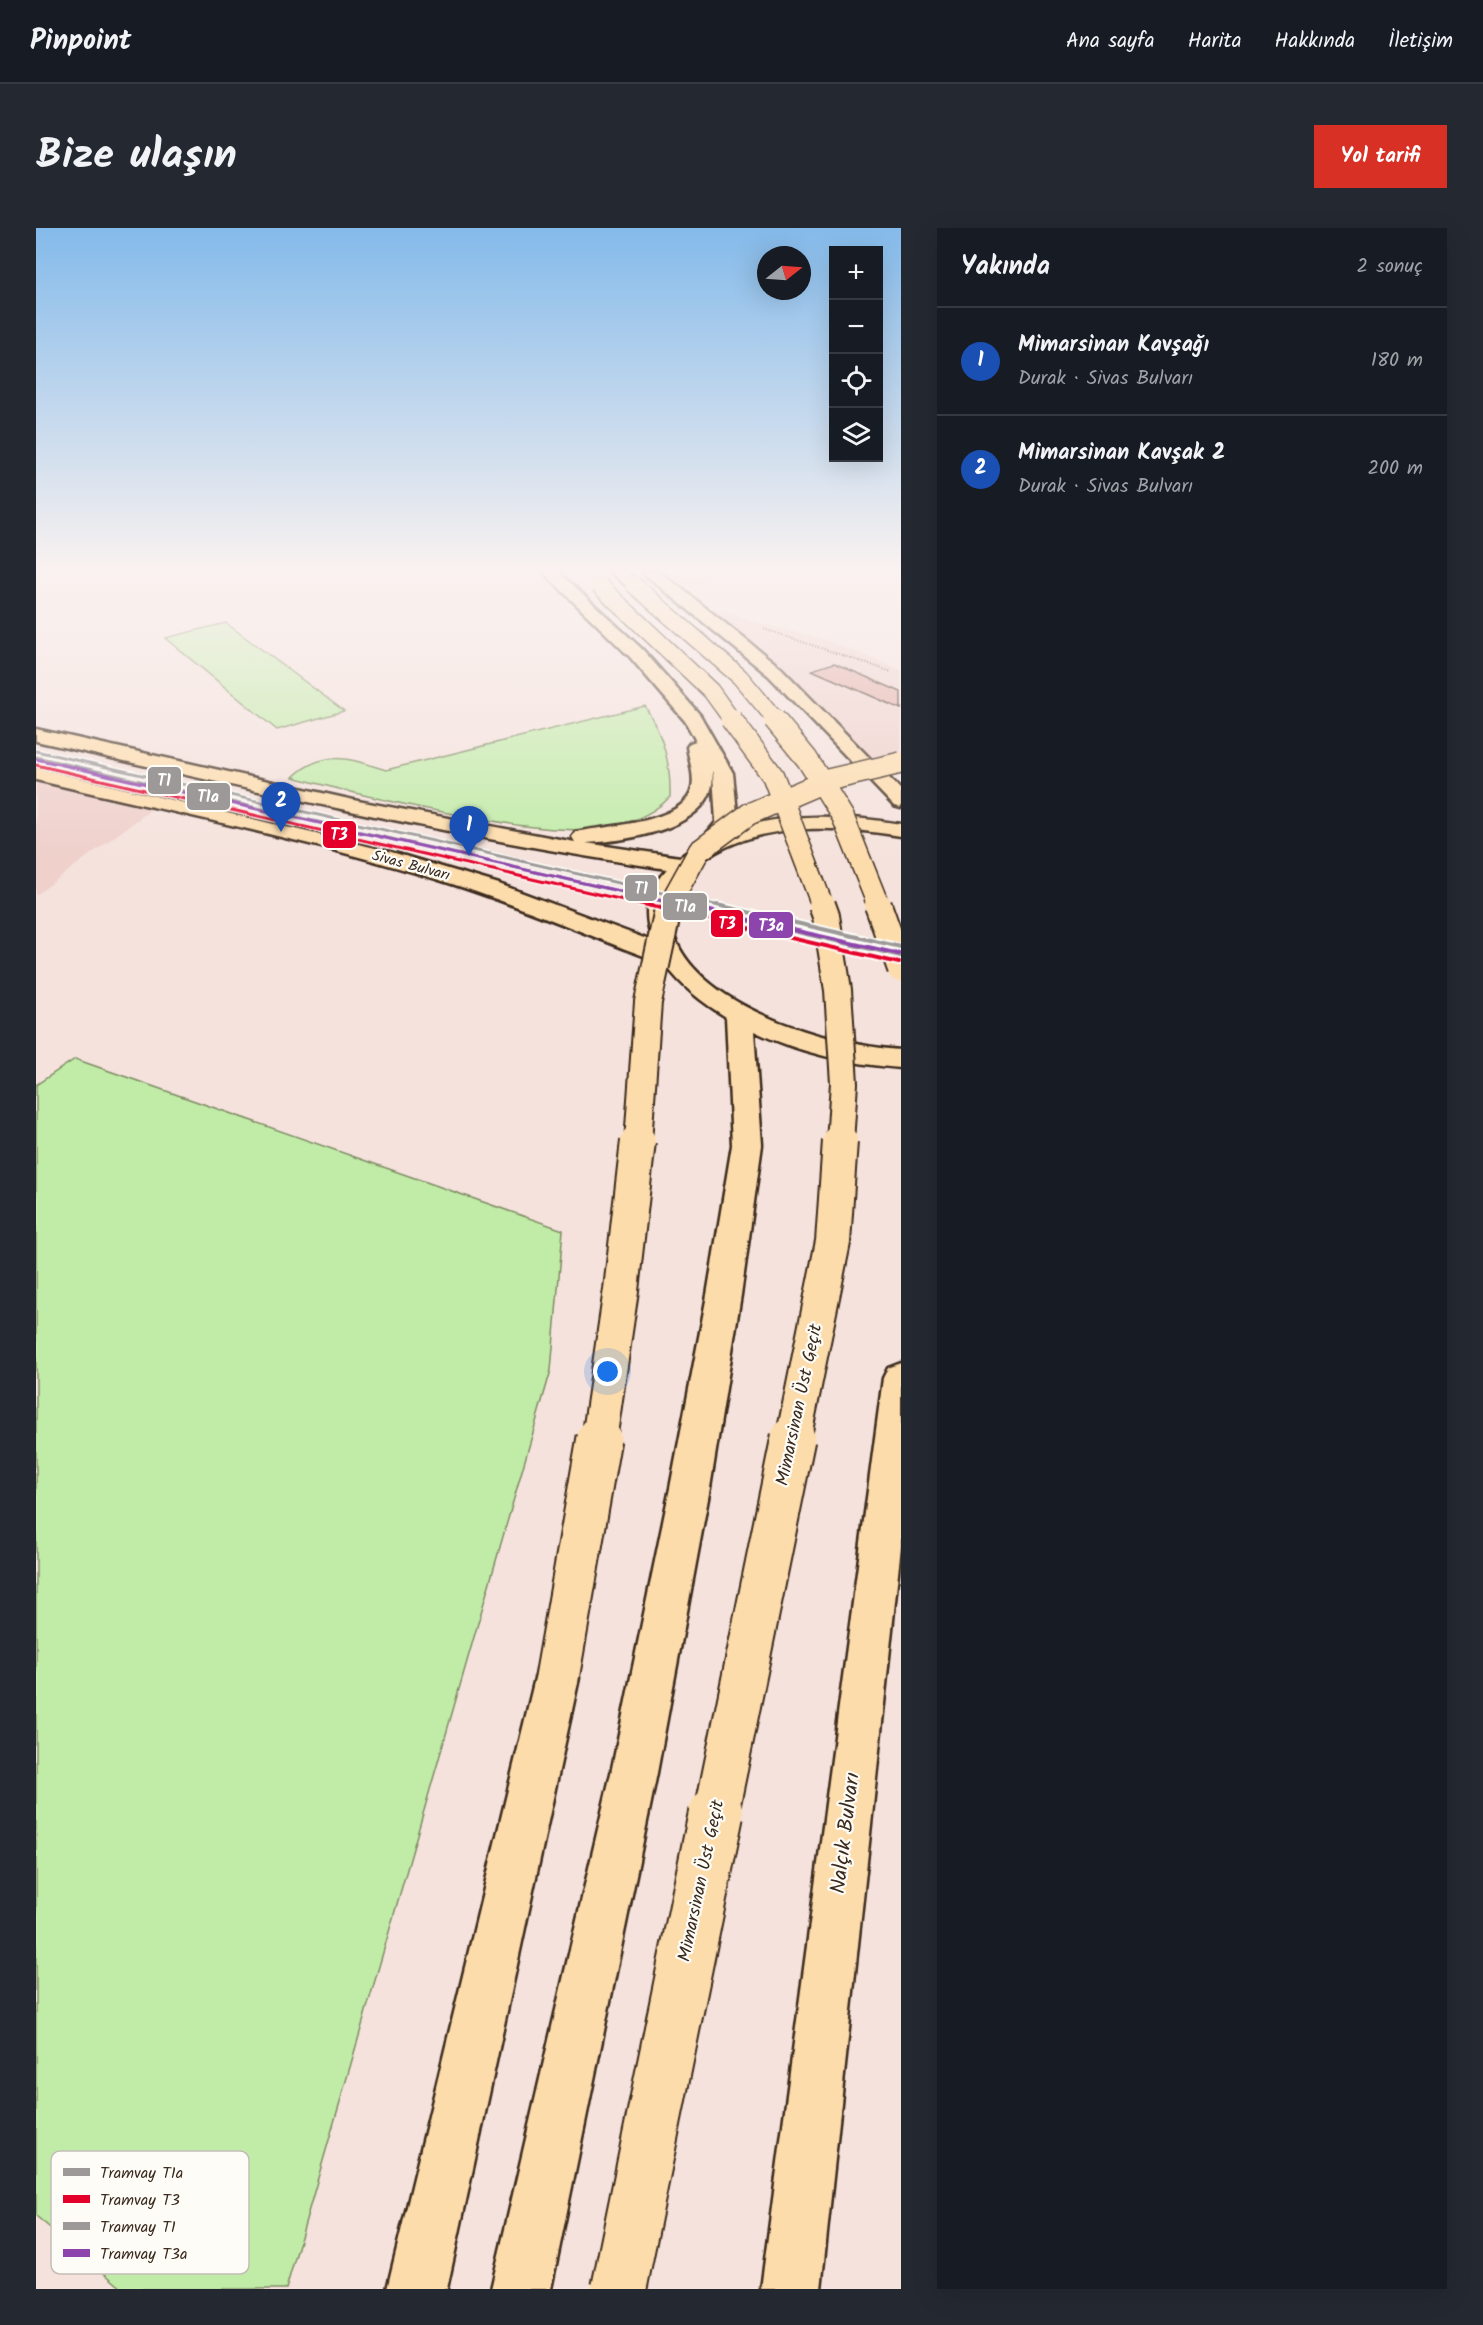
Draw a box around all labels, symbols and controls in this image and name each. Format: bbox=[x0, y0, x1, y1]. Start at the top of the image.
text: Pinpoint bbox=[30, 19, 131, 64]
text: Ana sayfa bbox=[1066, 25, 1155, 58]
text: Harita bbox=[1188, 25, 1242, 58]
text: Hakkında bbox=[1275, 25, 1355, 58]
text: İletişim bbox=[1388, 25, 1453, 58]
text: Bize ulaşın bbox=[36, 123, 237, 190]
button: Yol tarifi bbox=[1314, 125, 1447, 188]
north arrow bbox=[757, 246, 811, 300]
map controls bbox=[829, 246, 883, 462]
button: + bbox=[829, 246, 883, 300]
text: Yakında bbox=[961, 246, 1050, 288]
text: 2 sonuç bbox=[1357, 251, 1423, 283]
button: − bbox=[829, 300, 883, 354]
text: Mimarsinan Kavşağı bbox=[1018, 328, 1209, 363]
text: 1 bbox=[977, 345, 984, 377]
text: 180 m bbox=[1371, 345, 1423, 377]
button: locate bbox=[829, 354, 883, 408]
text: Durak · Sivas Bulvarı bbox=[1018, 363, 1193, 395]
button: layers bbox=[829, 408, 883, 462]
text: Mimarsinan Kavşak 2 bbox=[1018, 436, 1225, 471]
text: 2 bbox=[975, 453, 986, 485]
text: 200 m bbox=[1367, 453, 1423, 485]
text: Durak · Sivas Bulvarı bbox=[1018, 471, 1193, 503]
line badge: T1 bbox=[147, 766, 182, 795]
text: T1 bbox=[157, 769, 171, 794]
line badge: T1a bbox=[186, 782, 231, 811]
pin: 2 bbox=[262, 782, 300, 832]
text: T1a bbox=[197, 785, 219, 810]
pin: 1 bbox=[450, 806, 488, 856]
line badge: T3 bbox=[322, 820, 357, 849]
text: T3 bbox=[330, 823, 348, 848]
street label: Sivas Bulvarı bbox=[369, 844, 453, 888]
line badge: T1 bbox=[624, 874, 658, 902]
text: T1 bbox=[634, 877, 648, 902]
line badge: T1a bbox=[662, 892, 708, 921]
text: T1a bbox=[674, 895, 696, 920]
line badge: T3 bbox=[710, 909, 744, 938]
line badge: T3a bbox=[748, 911, 794, 939]
text: T3 bbox=[718, 912, 736, 937]
text: T3a bbox=[758, 914, 784, 939]
street label: Mimarsinan Üst Geçit bbox=[769, 1320, 832, 1489]
your location bbox=[593, 1357, 622, 1386]
street label: Nalçık Bulvarı bbox=[822, 1770, 870, 1896]
street label: Mimarsinan Üst Geçit bbox=[671, 1796, 734, 1965]
legend bbox=[51, 2151, 249, 2274]
text: Tramvay T1a bbox=[100, 2161, 183, 2186]
text: Tramvay T3 bbox=[100, 2188, 180, 2213]
text: Tramvay T1 bbox=[100, 2215, 176, 2240]
text: Tramvay T3a bbox=[100, 2242, 187, 2267]

